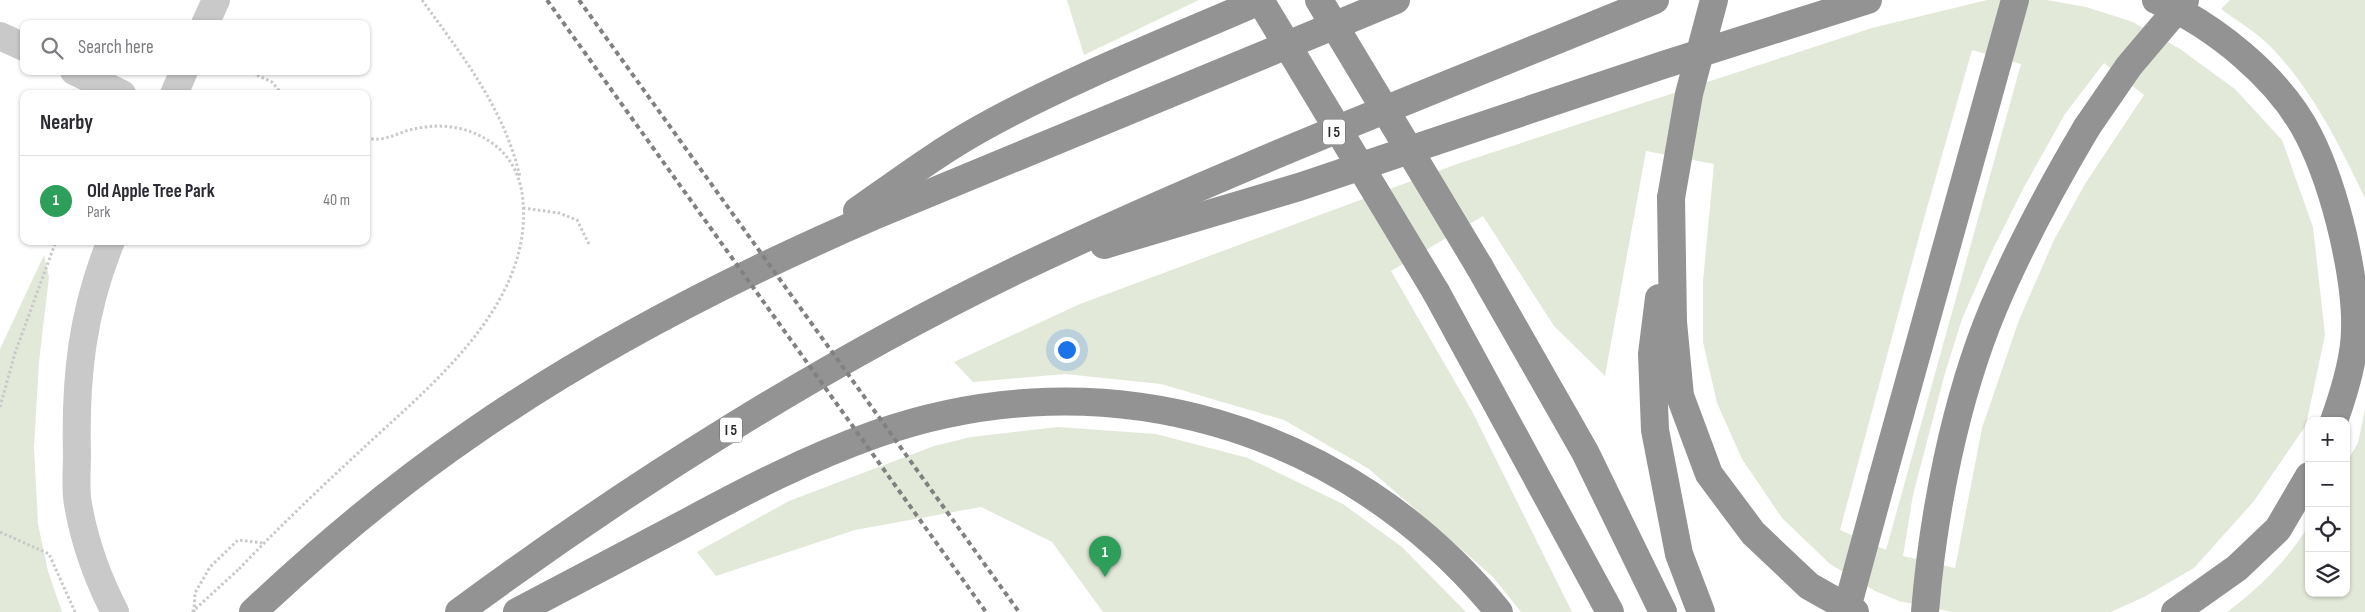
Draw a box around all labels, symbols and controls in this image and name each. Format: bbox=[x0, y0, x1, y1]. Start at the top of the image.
search box bbox=[20, 20, 370, 75]
icon: search bbox=[38, 34, 66, 62]
text: Search here bbox=[78, 36, 154, 59]
text: Nearby bbox=[40, 110, 93, 135]
road number: I 5 bbox=[1323, 120, 1345, 144]
text: Old Apple Tree Park bbox=[87, 180, 215, 203]
text: 1 bbox=[53, 191, 59, 210]
text: 40 m bbox=[323, 191, 350, 210]
text: Park bbox=[87, 203, 110, 222]
your location bbox=[1054, 337, 1080, 363]
map controls bbox=[2305, 417, 2350, 597]
button: + bbox=[2305, 417, 2350, 462]
road number: I 5 bbox=[720, 418, 742, 442]
button: − bbox=[2305, 462, 2350, 507]
button: locate bbox=[2305, 507, 2350, 552]
pin: 1 bbox=[1089, 536, 1121, 577]
button: layers bbox=[2305, 552, 2350, 597]

